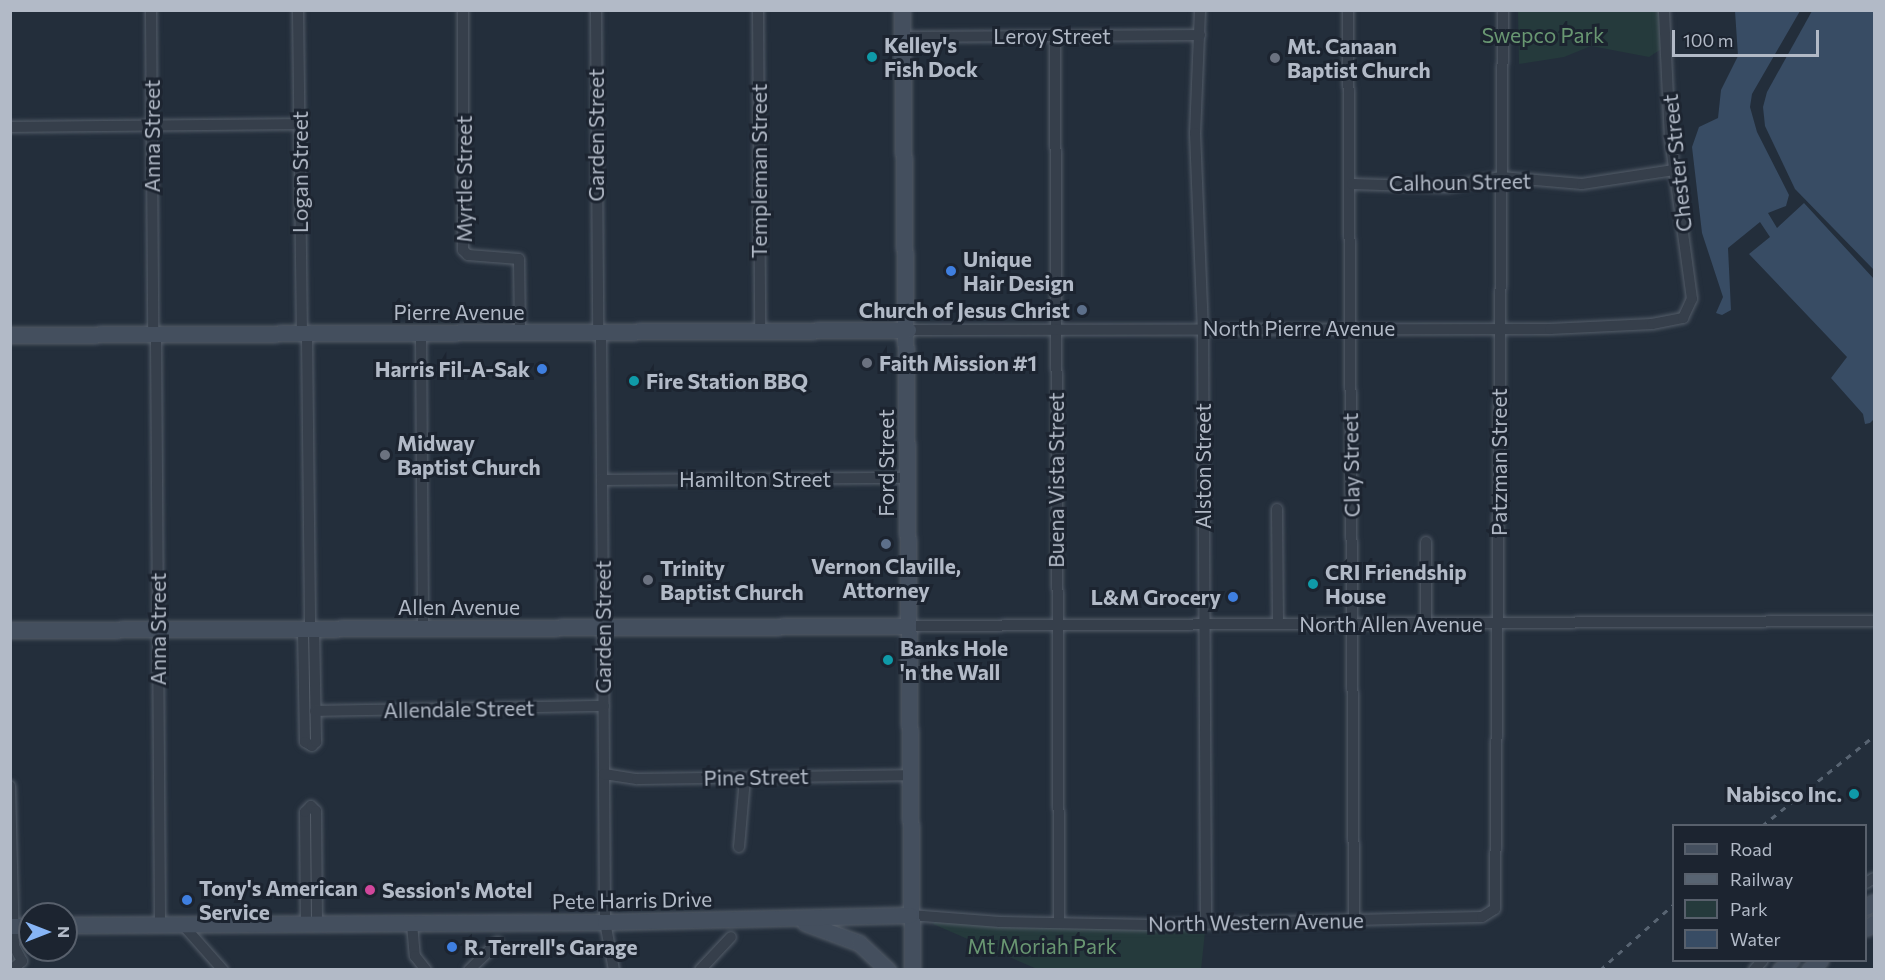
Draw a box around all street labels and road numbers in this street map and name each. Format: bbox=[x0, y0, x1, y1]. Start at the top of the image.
street label: Leroy Street bbox=[993, 23, 1111, 49]
street label: Garden Street bbox=[583, 68, 609, 202]
street label: Anna Street bbox=[139, 80, 165, 192]
street label: Templeman Street bbox=[746, 84, 772, 258]
street label: Chester Street bbox=[1657, 93, 1697, 233]
street label: Logan Street bbox=[287, 111, 313, 233]
street label: Myrtle Street bbox=[451, 115, 477, 243]
street label: Calhoun Street bbox=[1389, 168, 1531, 196]
street label: Pierre Avenue bbox=[393, 299, 525, 325]
street label: North Pierre Avenue bbox=[1203, 315, 1395, 341]
street label: Patzman Street bbox=[1486, 388, 1512, 536]
street label: Buena Vista Street bbox=[1043, 392, 1069, 568]
street label: Alston Street bbox=[1190, 403, 1216, 529]
street label: Ford Street bbox=[873, 409, 899, 517]
street label: Clay Street bbox=[1337, 412, 1365, 518]
street label: Hamilton Street bbox=[679, 466, 831, 492]
street label: Garden Street bbox=[590, 560, 616, 694]
street label: Anna Street bbox=[145, 573, 171, 685]
street label: Allen Avenue bbox=[398, 594, 520, 620]
street label: North Allen Avenue bbox=[1299, 611, 1483, 637]
street label: Allendale Street bbox=[383, 695, 535, 723]
street label: Pine Street bbox=[703, 763, 809, 791]
street label: Pete Harris Drive bbox=[552, 886, 712, 914]
street label: North Western Avenue bbox=[1148, 908, 1364, 936]

